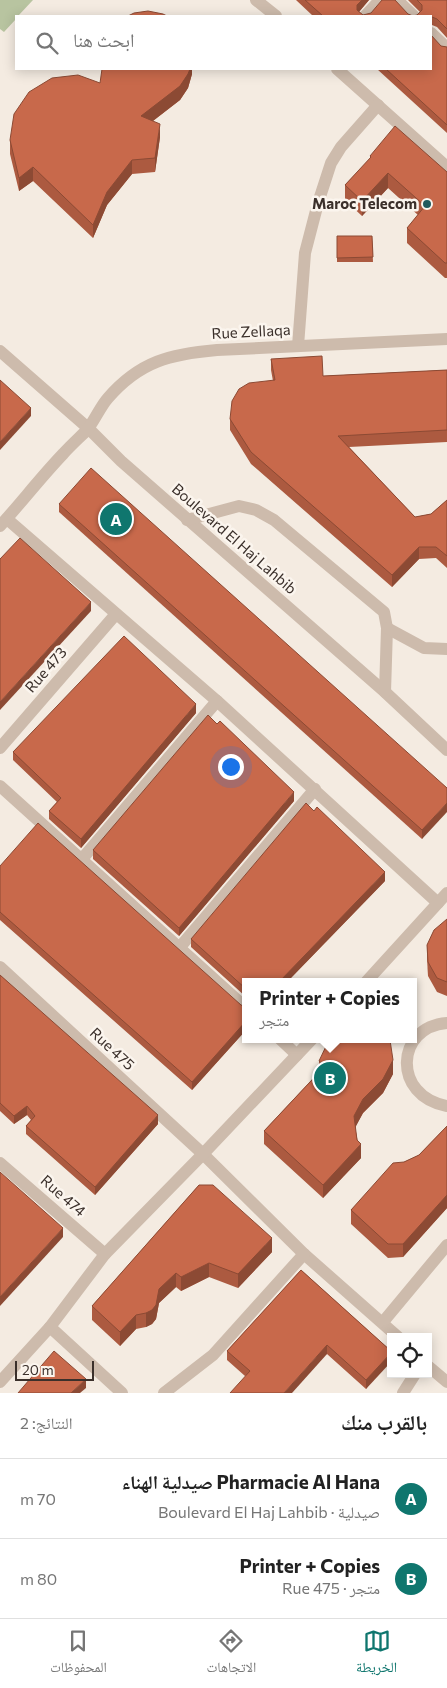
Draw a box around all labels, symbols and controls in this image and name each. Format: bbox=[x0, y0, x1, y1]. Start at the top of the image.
search box bbox=[15, 15, 432, 70]
text: ابحث هنا bbox=[73, 28, 135, 51]
icon: search bbox=[33, 29, 61, 57]
place label: Maroc Telecom bbox=[312, 194, 417, 212]
marker: Maroc Telecom bbox=[421, 198, 433, 210]
street label: Rue Zellaqa bbox=[211, 320, 291, 342]
street label: Boulevard El Haj Lahbib bbox=[169, 479, 301, 597]
pin: A bbox=[100, 500, 132, 538]
street label: Rue 473 bbox=[21, 643, 70, 696]
your location bbox=[218, 754, 244, 780]
popup bbox=[242, 978, 417, 1043]
text: Printer + Copies bbox=[259, 986, 400, 1009]
text: متجر bbox=[259, 1010, 289, 1029]
street label: Rue 475 bbox=[87, 1023, 139, 1073]
pin: B bbox=[314, 1059, 346, 1097]
street label: Rue 474 bbox=[37, 1171, 90, 1220]
map controls bbox=[387, 1333, 432, 1378]
button: locate bbox=[387, 1333, 432, 1378]
scale bar bbox=[15, 1358, 94, 1381]
text: 20 m bbox=[22, 1361, 54, 1378]
text: بالقرب منك bbox=[341, 1409, 427, 1434]
text: النتائج: 2 bbox=[20, 1413, 72, 1432]
text: Pharmacie Al Hana صيدلية الهناء bbox=[121, 1470, 380, 1493]
text: 70 m bbox=[20, 1489, 56, 1508]
text: A bbox=[405, 1489, 417, 1508]
text: صيدلية · Boulevard El Haj Lahbib bbox=[158, 1502, 380, 1521]
text: Printer + Copies bbox=[239, 1554, 380, 1577]
text: 80 m bbox=[20, 1569, 57, 1588]
text: B bbox=[406, 1569, 416, 1588]
text: متجر · Rue 475 bbox=[282, 1578, 380, 1597]
tab: المحفوظات bbox=[50, 1627, 107, 1681]
tab: الاتجاهات bbox=[207, 1627, 256, 1681]
tab: الخريطة bbox=[356, 1627, 397, 1681]

